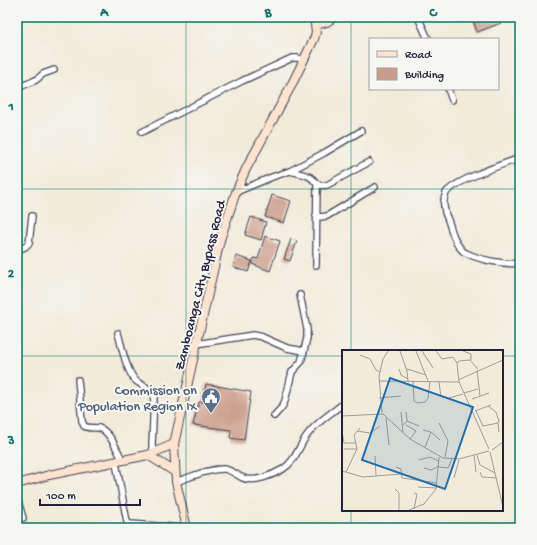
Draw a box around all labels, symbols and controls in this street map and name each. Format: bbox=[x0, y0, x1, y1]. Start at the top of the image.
text: A bbox=[99, 6, 109, 21]
text: B bbox=[264, 6, 273, 21]
text: C bbox=[428, 6, 438, 21]
legend bbox=[369, 38, 499, 90]
text: Road bbox=[405, 49, 432, 63]
text: Building bbox=[404, 69, 444, 83]
text: 1 bbox=[7, 100, 14, 115]
street label: Zamboanga City Bypass Road bbox=[172, 197, 231, 372]
text: 2 bbox=[8, 267, 15, 282]
inset map bbox=[342, 350, 503, 511]
place label: Commission on Population Region IX bbox=[77, 383, 198, 416]
public building icon: Commission on Population Region IX bbox=[200, 386, 222, 414]
text: 3 bbox=[7, 434, 15, 449]
scale bar bbox=[40, 481, 140, 507]
text: 100 m bbox=[45, 490, 76, 504]

